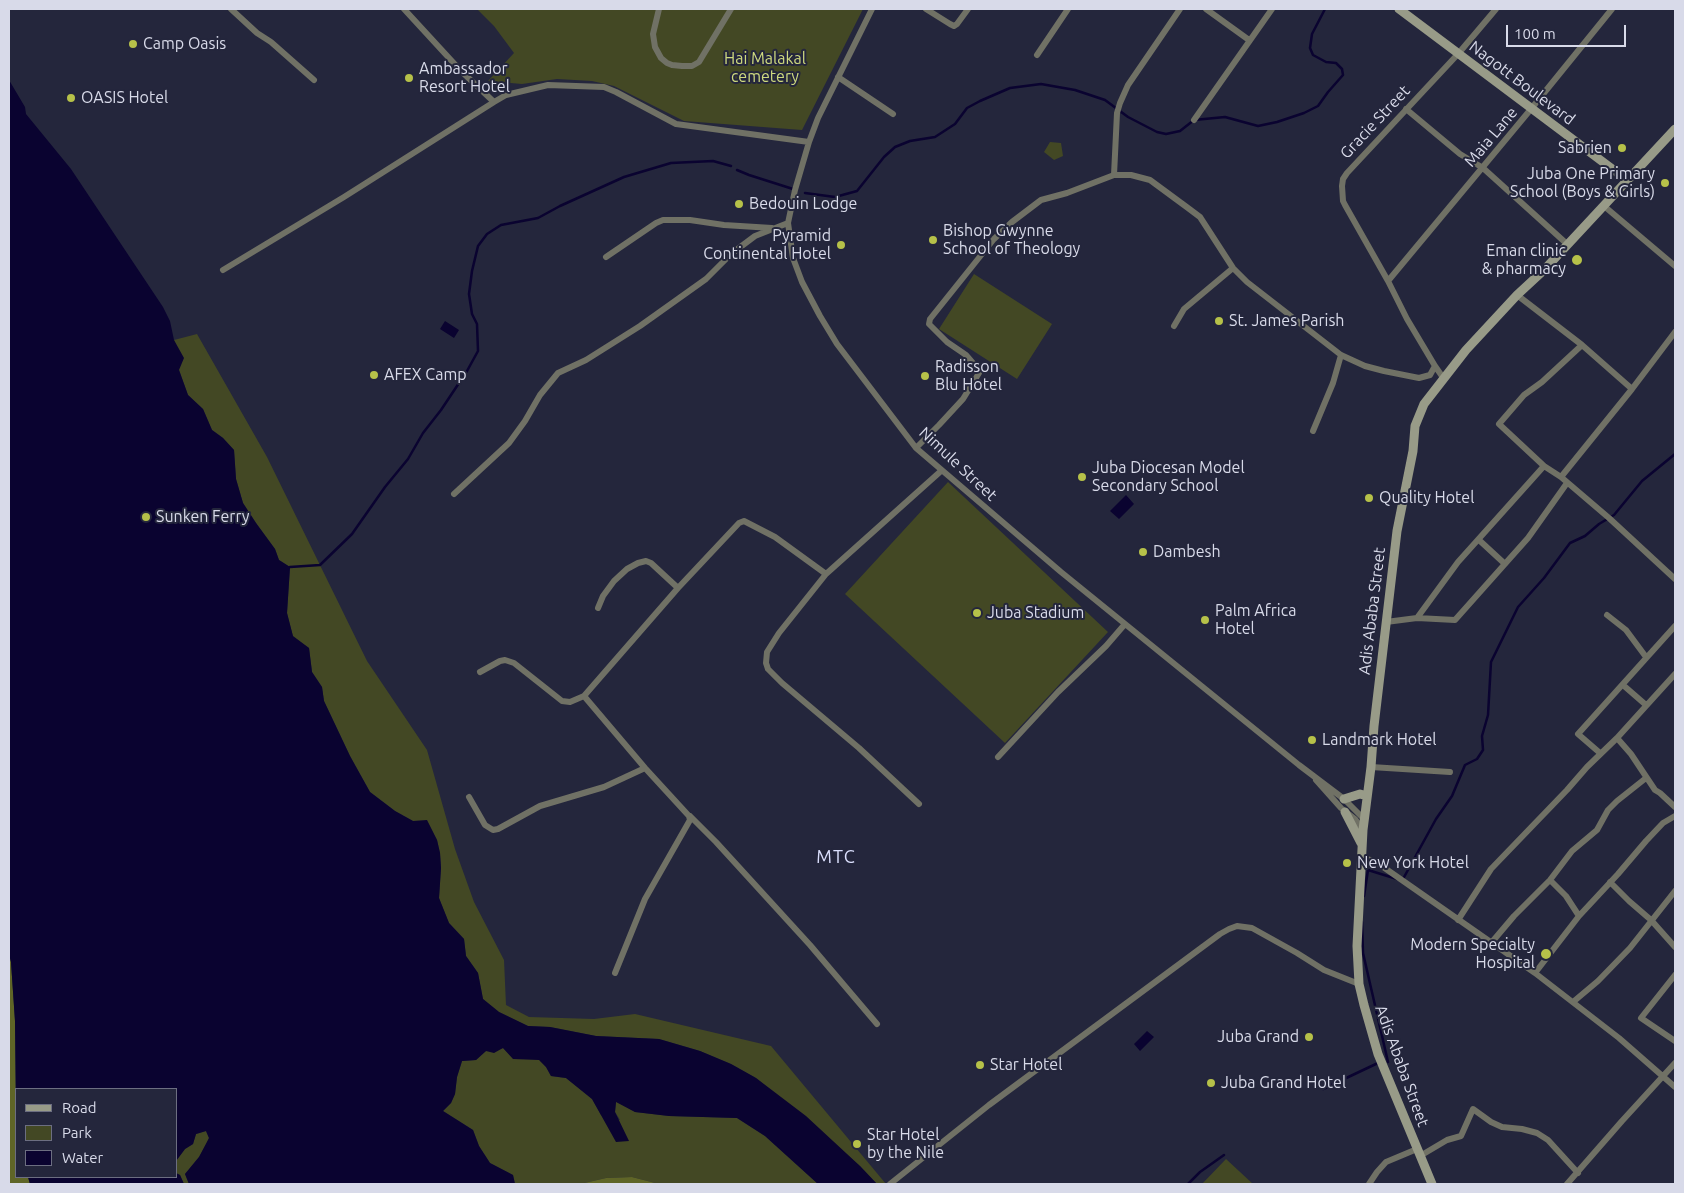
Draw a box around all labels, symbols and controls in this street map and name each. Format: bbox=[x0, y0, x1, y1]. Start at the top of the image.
scale bar bbox=[1509, 15, 1629, 47]
text: 100 m bbox=[1514, 25, 1556, 42]
place label: Camp Oasis bbox=[143, 34, 226, 54]
street label: Nagott Boulevard bbox=[1465, 37, 1579, 129]
marker: Camp Oasis bbox=[127, 38, 139, 50]
park label: Hai Malakal cemetery bbox=[724, 49, 806, 87]
place label: Ambassador Resort Hotel bbox=[419, 59, 510, 97]
marker: Ambassador Resort Hotel bbox=[403, 72, 415, 84]
street label: Gracie Street bbox=[1336, 81, 1414, 163]
place label: OASIS Hotel bbox=[81, 88, 168, 108]
marker: OASIS Hotel bbox=[65, 92, 77, 104]
street label: Maia Lane bbox=[1460, 103, 1522, 171]
place label: Sabrien bbox=[1558, 138, 1612, 158]
marker: Sabrien bbox=[1616, 142, 1628, 154]
place label: Juba One Primary School (Boys & Girls) bbox=[1510, 164, 1655, 202]
marker: Juba One Primary School (Boys & Girls) bbox=[1659, 177, 1671, 189]
place label: Bedouin Lodge bbox=[749, 194, 857, 214]
marker: Bedouin Lodge bbox=[733, 198, 745, 210]
place label: Bishop Gwynne School of Theology bbox=[943, 221, 1080, 259]
place label: Pyramid Continental Hotel bbox=[703, 226, 831, 264]
marker: Bishop Gwynne School of Theology bbox=[927, 234, 939, 246]
marker: Pyramid Continental Hotel bbox=[835, 239, 847, 251]
place label: Eman clinic & pharmacy bbox=[1482, 241, 1566, 279]
marker: Eman clinic & pharmacy bbox=[1570, 253, 1584, 267]
place label: St. James Parish bbox=[1229, 311, 1344, 331]
marker: St. James Parish bbox=[1213, 315, 1225, 327]
place label: Radisson Blu Hotel bbox=[935, 357, 1002, 395]
place label: AFEX Camp bbox=[384, 365, 467, 385]
marker: AFEX Camp bbox=[368, 369, 380, 381]
marker: Radisson Blu Hotel bbox=[919, 370, 931, 382]
street label: Nimule Street bbox=[915, 423, 1001, 505]
place label: Juba Diocesan Model Secondary School bbox=[1092, 458, 1245, 496]
marker: Juba Diocesan Model Secondary School bbox=[1076, 471, 1088, 483]
place label: Quality Hotel bbox=[1379, 488, 1474, 508]
marker: Quality Hotel bbox=[1363, 492, 1375, 504]
place label: Sunken Ferry bbox=[156, 507, 250, 527]
marker: Sunken Ferry bbox=[140, 511, 152, 523]
place label: Dambesh bbox=[1153, 542, 1221, 562]
marker: Dambesh bbox=[1137, 546, 1149, 558]
street label: Adis Ababa Street bbox=[1355, 546, 1389, 676]
place label: Palm Africa Hotel bbox=[1215, 601, 1296, 639]
place label: Juba Stadium bbox=[987, 603, 1084, 623]
marker: Juba Stadium bbox=[971, 607, 983, 619]
marker: Palm Africa Hotel bbox=[1199, 614, 1211, 626]
place label: Landmark Hotel bbox=[1322, 730, 1437, 750]
marker: Landmark Hotel bbox=[1306, 734, 1318, 746]
district label: MTC bbox=[816, 846, 856, 868]
place label: New York Hotel bbox=[1357, 853, 1469, 873]
marker: New York Hotel bbox=[1341, 857, 1353, 869]
place label: Modern Specialty Hospital bbox=[1410, 935, 1535, 973]
marker: Modern Specialty Hospital bbox=[1539, 947, 1553, 961]
street label: Adis Ababa Street bbox=[1371, 1003, 1433, 1129]
place label: Juba Grand bbox=[1217, 1027, 1299, 1047]
marker: Juba Grand bbox=[1303, 1031, 1315, 1043]
place label: Star Hotel bbox=[990, 1055, 1062, 1075]
marker: Star Hotel bbox=[974, 1059, 986, 1071]
place label: Juba Grand Hotel bbox=[1221, 1073, 1346, 1093]
marker: Juba Grand Hotel bbox=[1205, 1077, 1217, 1089]
legend bbox=[15, 1088, 178, 1178]
text: Road bbox=[62, 1099, 97, 1116]
text: Park bbox=[62, 1124, 92, 1141]
place label: Star Hotel by the Nile bbox=[867, 1125, 944, 1163]
marker: Star Hotel by the Nile bbox=[851, 1138, 863, 1150]
text: Water bbox=[62, 1149, 103, 1166]

